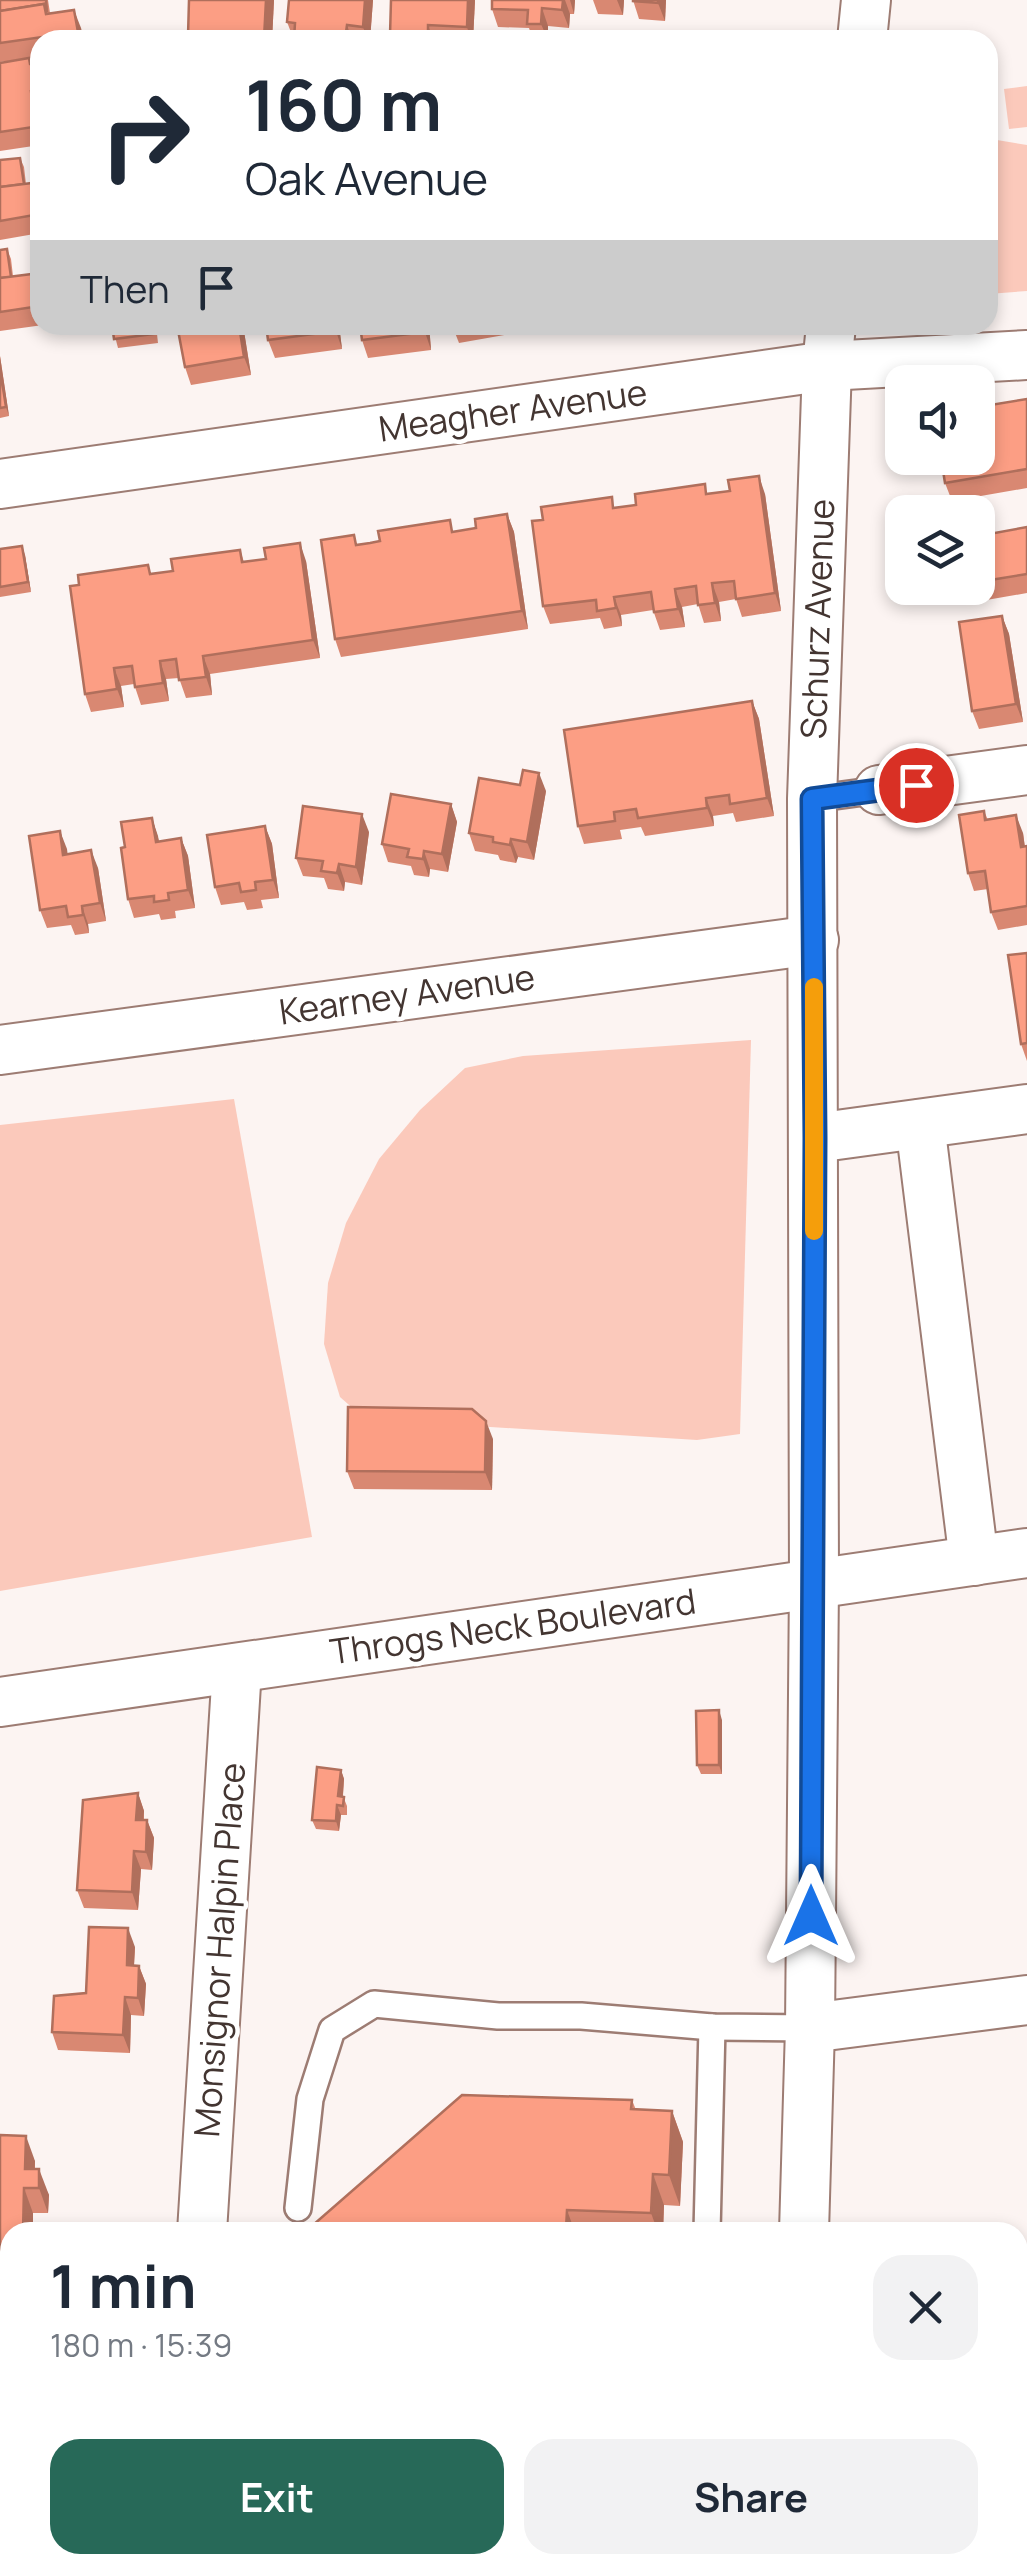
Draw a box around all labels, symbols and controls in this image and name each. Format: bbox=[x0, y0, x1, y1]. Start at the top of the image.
text: 160 m bbox=[245, 56, 442, 152]
icon: right bbox=[80, 70, 210, 200]
text: Oak Avenue bbox=[245, 147, 488, 209]
icon: arrive bbox=[189, 260, 244, 315]
text: Then bbox=[80, 262, 169, 314]
map controls bbox=[885, 365, 995, 605]
button: sound bbox=[885, 365, 995, 475]
street label: Meagher Avenue bbox=[376, 367, 650, 453]
button: layers bbox=[885, 495, 995, 605]
street label: Schurz Avenue bbox=[789, 498, 845, 740]
pin bbox=[874, 743, 959, 828]
icon: arrive bbox=[889, 758, 944, 813]
street label: Kearney Avenue bbox=[276, 952, 538, 1036]
street label: Throgs Neck Boulevard bbox=[327, 1577, 699, 1675]
street label: Monsignor Halpin Place bbox=[182, 1761, 256, 2139]
position arrow bbox=[759, 1864, 863, 1968]
text: 1 min bbox=[50, 2244, 197, 2326]
button: close bbox=[873, 2255, 978, 2360]
text: 180 m · 15:39 bbox=[50, 2323, 232, 2367]
button: Exit bbox=[50, 2439, 504, 2554]
button: Share bbox=[524, 2439, 978, 2554]

